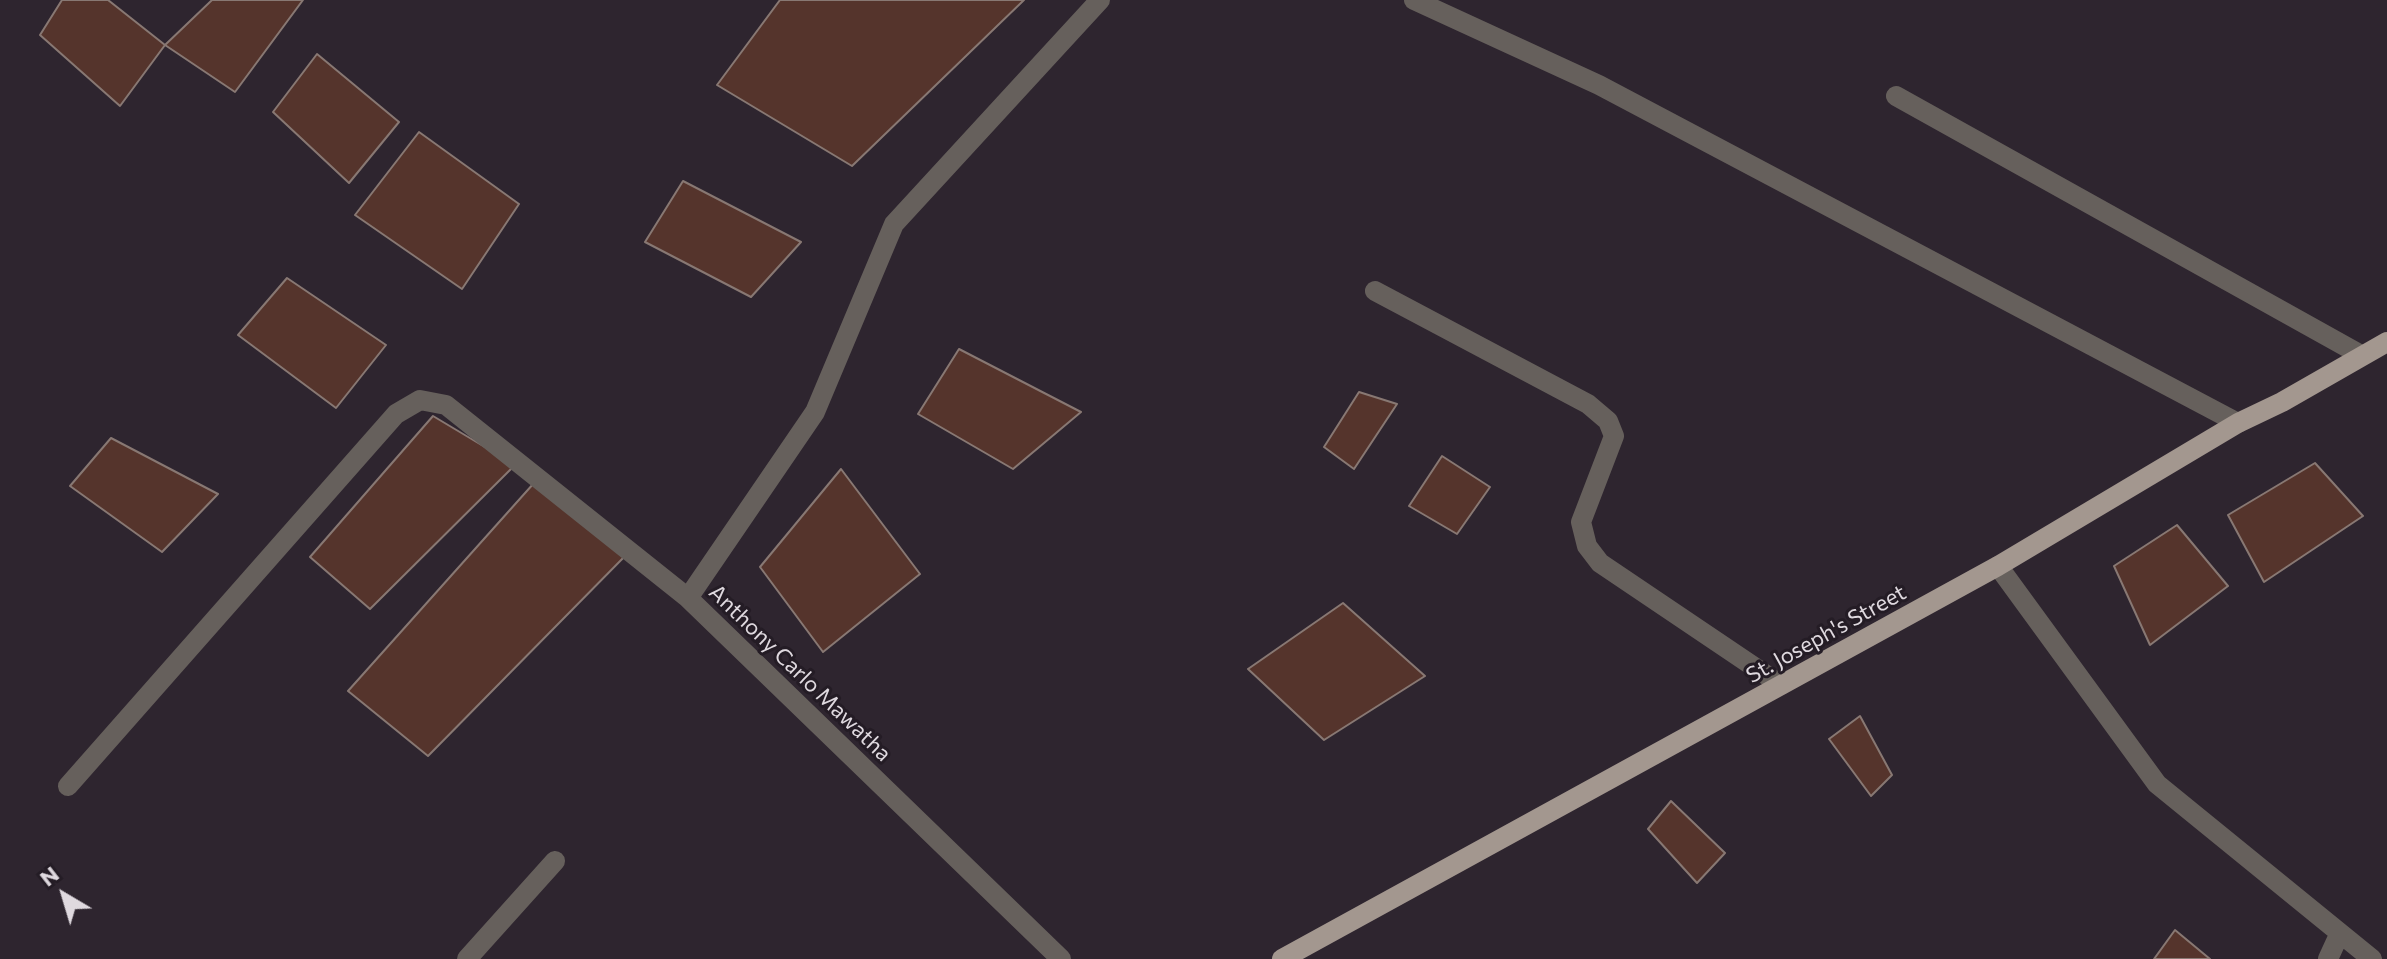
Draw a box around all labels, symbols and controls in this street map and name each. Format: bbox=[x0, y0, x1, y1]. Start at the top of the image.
street label: Anthony Carlo Mawatha bbox=[703, 579, 897, 767]
street label: St. Joseph's Street bbox=[1742, 579, 1910, 689]
north arrow bbox=[24, 855, 104, 935]
text: N bbox=[34, 860, 64, 891]

